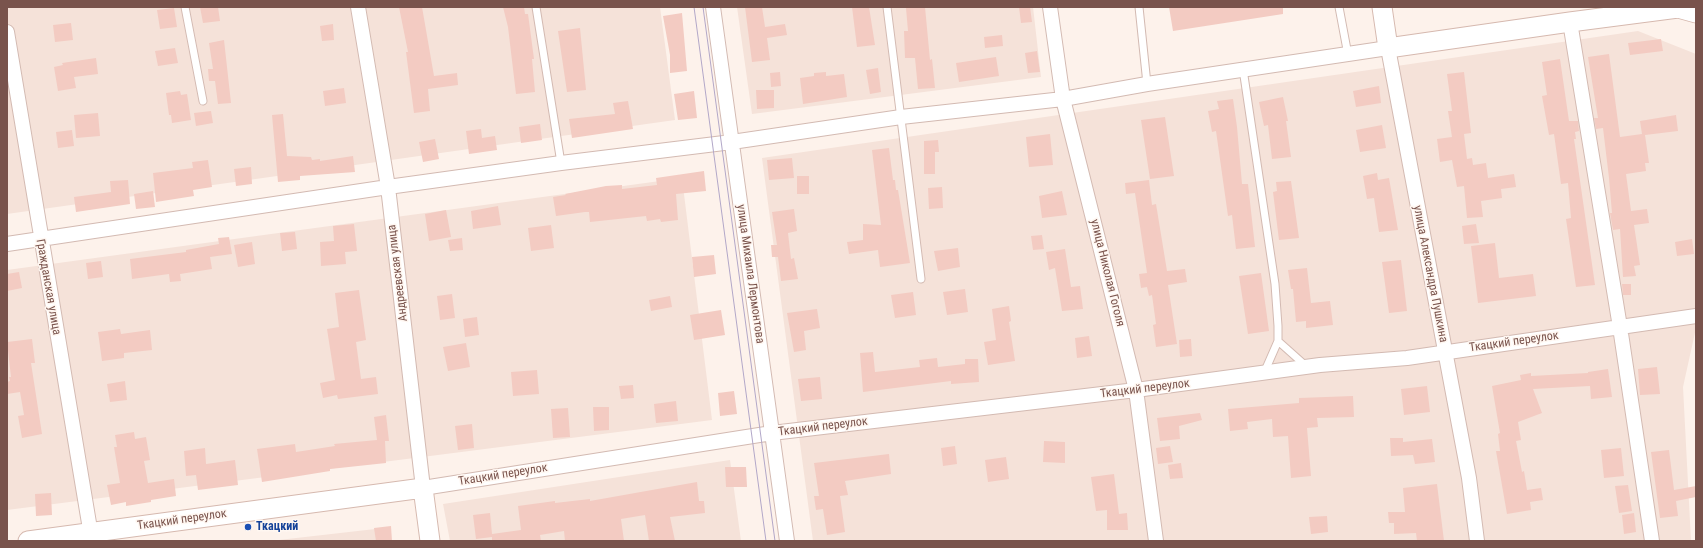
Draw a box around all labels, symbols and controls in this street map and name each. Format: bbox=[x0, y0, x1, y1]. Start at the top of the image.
street label: улица Михаила Лермонтова bbox=[733, 204, 767, 344]
street label: улица Александра Пушкина bbox=[1410, 204, 1450, 344]
street label: улица Николая Гоголя bbox=[1087, 218, 1127, 328]
street label: Андреевская улица bbox=[385, 224, 411, 322]
street label: Гражданская улица bbox=[32, 238, 64, 336]
street label: Ткацкий переулок bbox=[1468, 329, 1560, 355]
street label: Ткацкий переулок bbox=[1099, 376, 1191, 402]
street label: Ткацкий переулок bbox=[777, 414, 869, 440]
street label: Ткацкий переулок bbox=[457, 461, 549, 489]
street label: Ткацкий переулок bbox=[136, 507, 228, 533]
place label: Ткацкий bbox=[256, 520, 298, 534]
marker: Ткацкий bbox=[243, 522, 253, 532]

